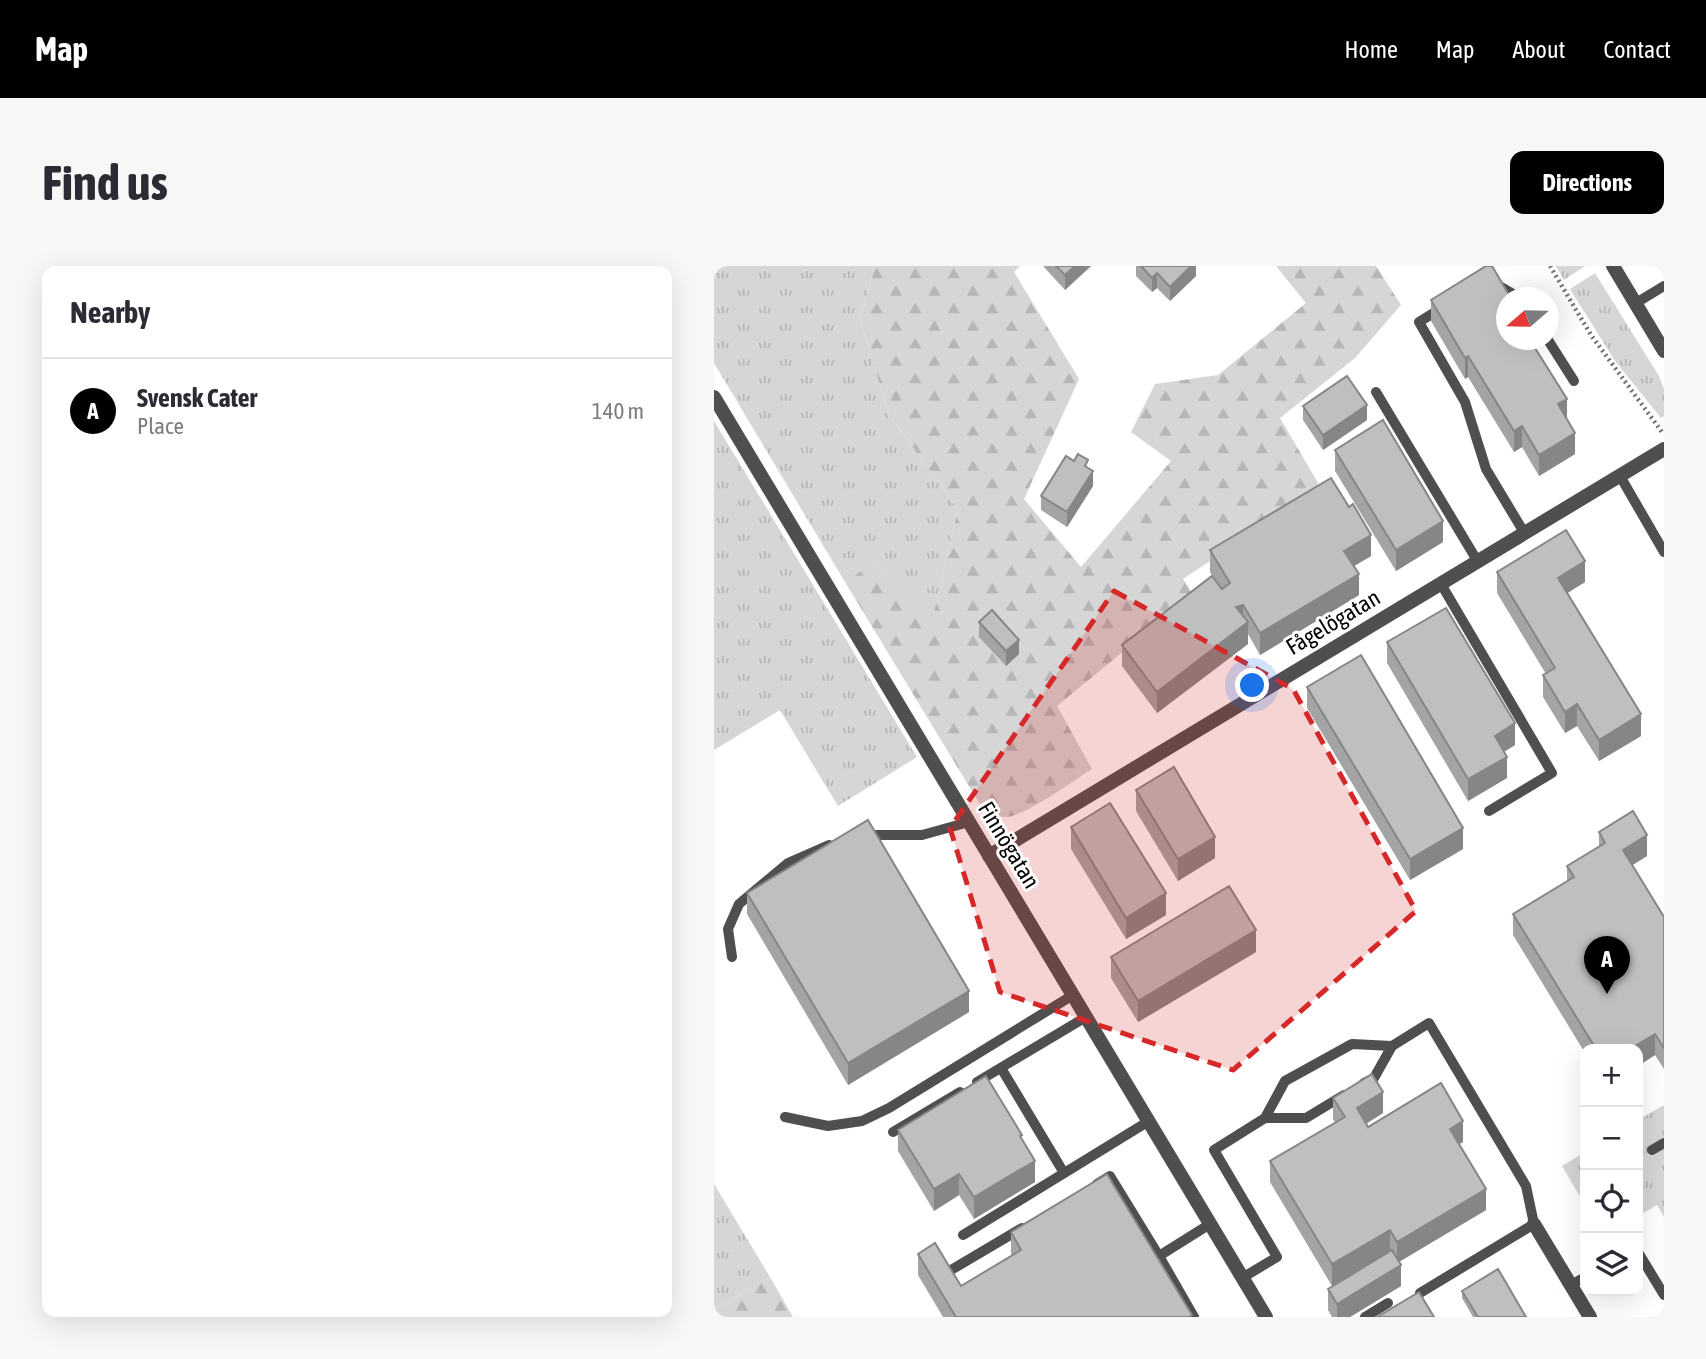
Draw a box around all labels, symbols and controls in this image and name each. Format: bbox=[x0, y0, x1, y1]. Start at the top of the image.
text: Map bbox=[35, 30, 88, 68]
text: Home bbox=[1344, 36, 1398, 63]
text: Map bbox=[1436, 36, 1474, 63]
text: About bbox=[1512, 36, 1565, 63]
text: Contact bbox=[1603, 36, 1671, 63]
button: Directions bbox=[1510, 151, 1664, 214]
text: Find us bbox=[42, 154, 168, 210]
north arrow bbox=[1496, 287, 1559, 350]
text: Nearby bbox=[70, 295, 150, 329]
text: Svensk Cater bbox=[137, 383, 257, 413]
text: A bbox=[87, 398, 99, 424]
text: 140 m bbox=[592, 398, 644, 424]
text: Place bbox=[137, 413, 184, 439]
street label: Fågelögatan bbox=[1281, 584, 1385, 660]
your location bbox=[1235, 668, 1269, 702]
street label: Finnögatan bbox=[973, 797, 1045, 893]
pin: A bbox=[1584, 936, 1630, 994]
map controls bbox=[1580, 1044, 1643, 1296]
button: + bbox=[1580, 1044, 1643, 1107]
button: − bbox=[1580, 1107, 1643, 1170]
button: locate bbox=[1580, 1170, 1643, 1233]
button: layers bbox=[1580, 1233, 1643, 1296]

